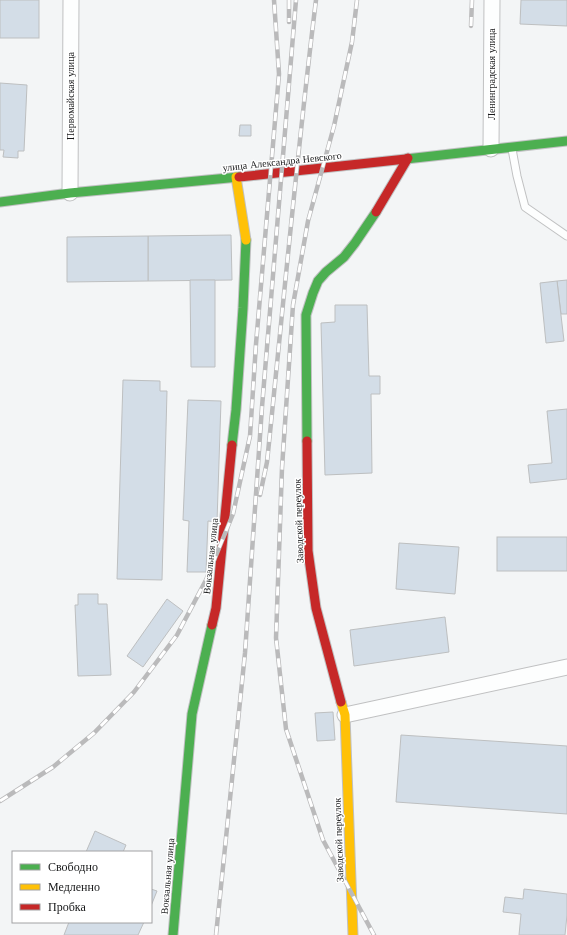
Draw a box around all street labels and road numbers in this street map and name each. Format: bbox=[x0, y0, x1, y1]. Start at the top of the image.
street label: Ленинградская улица bbox=[485, 28, 498, 120]
street label: Первомайская улица bbox=[64, 51, 77, 140]
street label: улица Александра Невского bbox=[222, 149, 342, 174]
street label: Заводской переулок bbox=[291, 478, 306, 563]
street label: Вокзальная улица bbox=[200, 517, 221, 595]
street label: Заводской переулок bbox=[331, 797, 346, 882]
street label: Вокзальная улица bbox=[158, 837, 177, 915]

